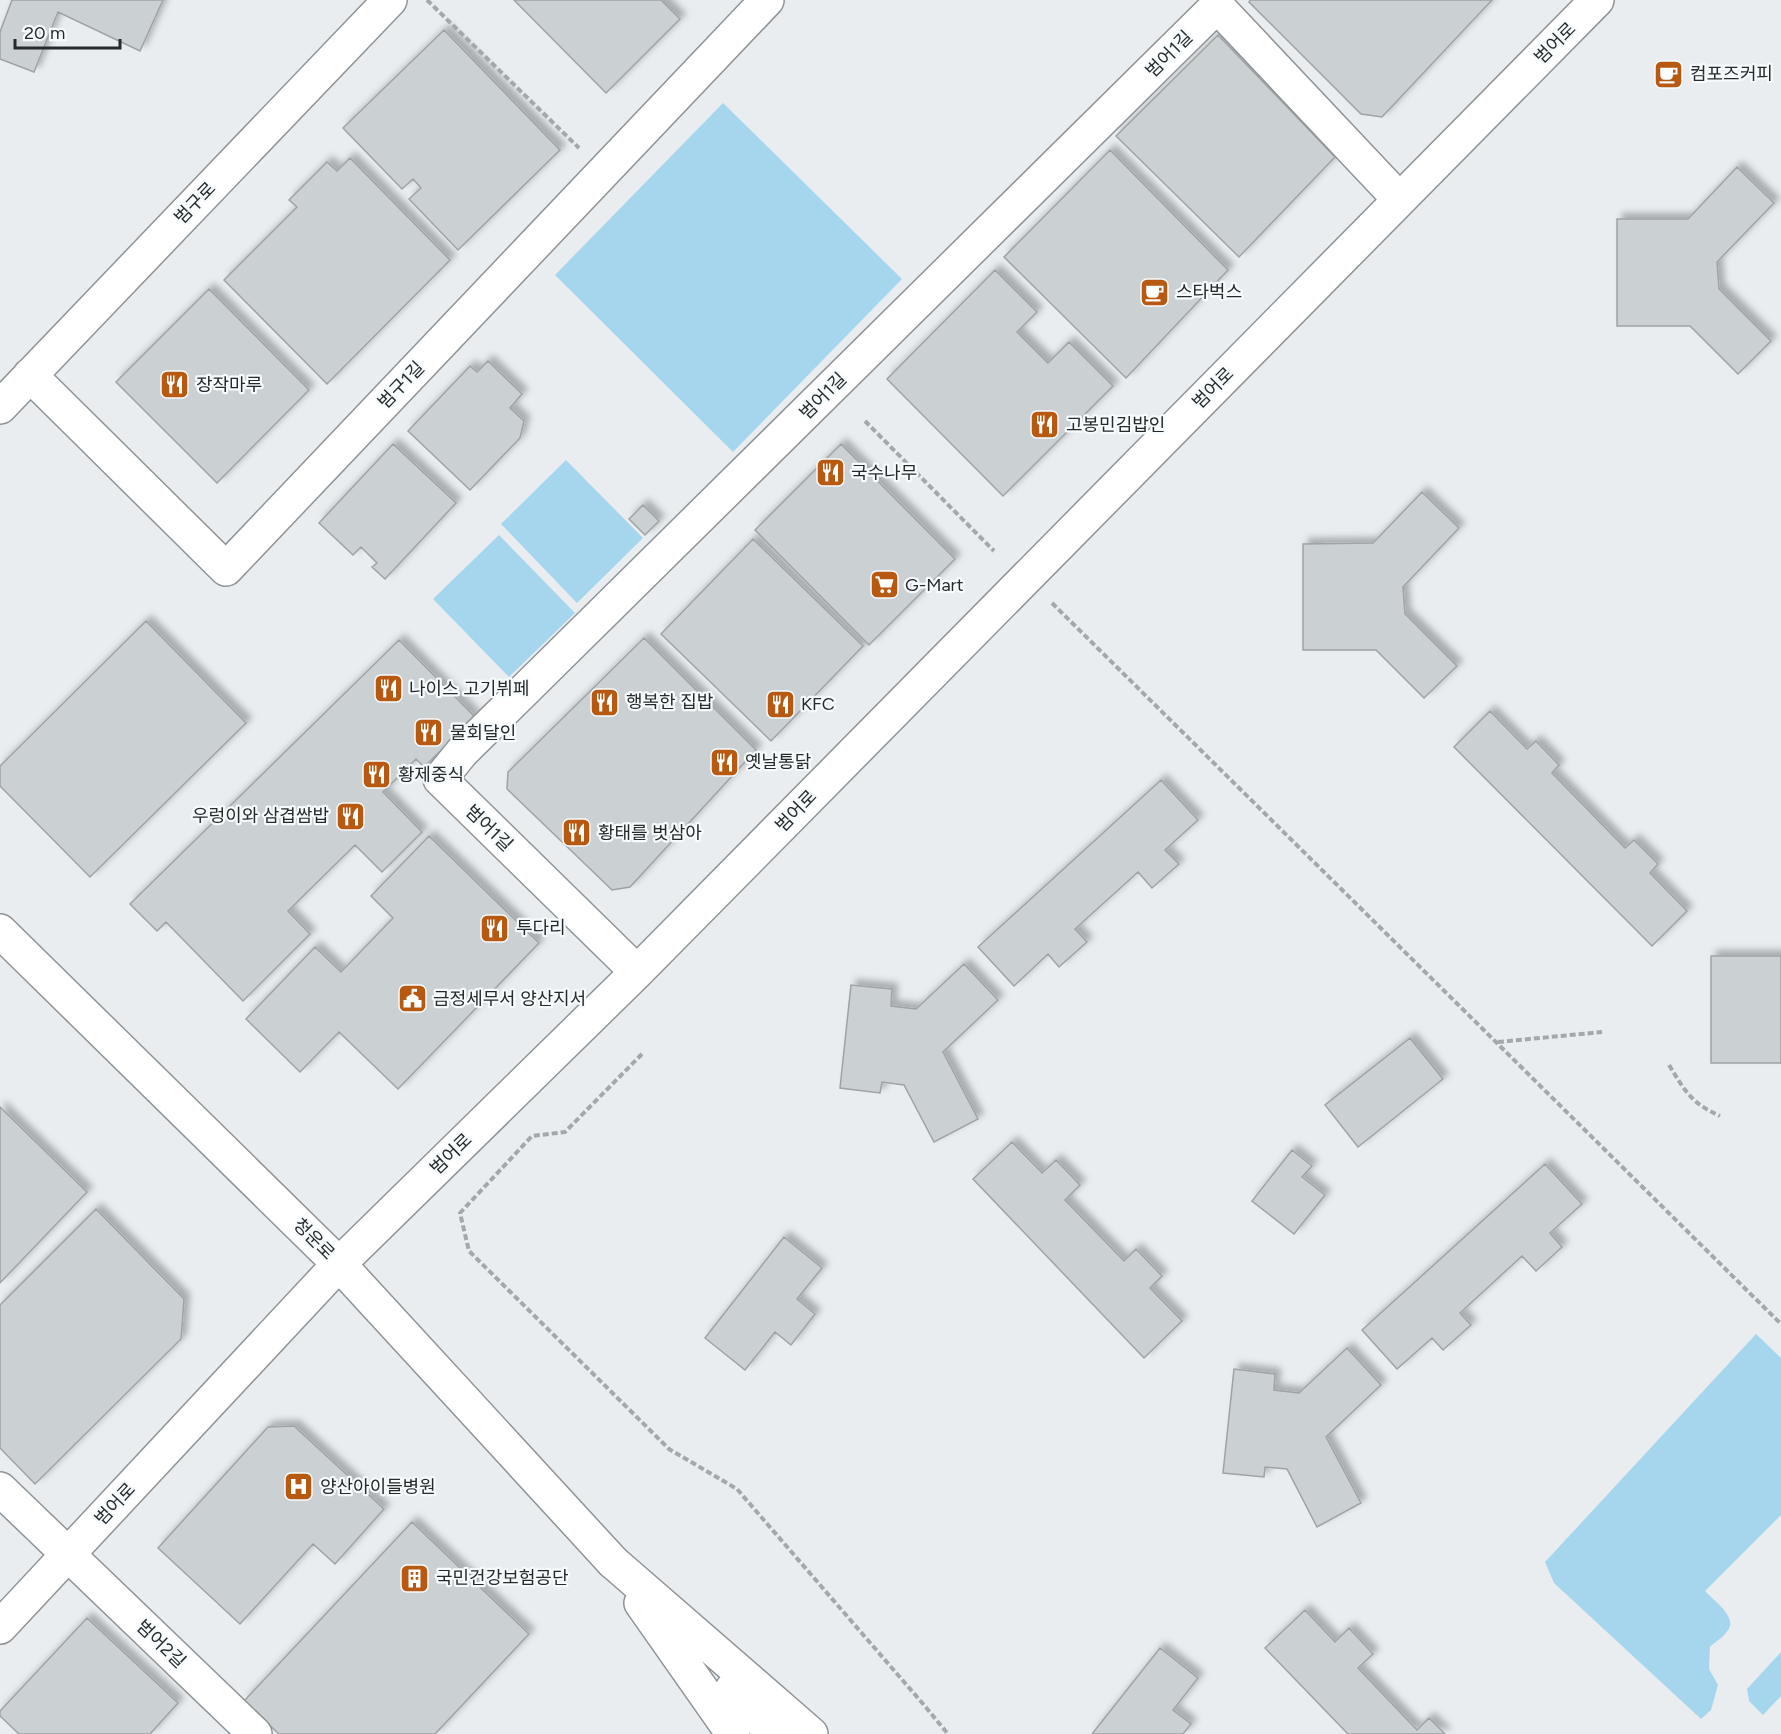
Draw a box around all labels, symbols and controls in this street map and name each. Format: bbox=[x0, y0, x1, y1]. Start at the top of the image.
scale bar bbox=[15, 12, 120, 50]
street label: 범어로 bbox=[1530, 18, 1580, 68]
text: 20 m bbox=[24, 22, 65, 44]
street label: 범어1길 bbox=[1141, 26, 1197, 82]
cafe icon: 컴포즈커피 bbox=[1653, 58, 1685, 90]
place label: 컴포즈커피 bbox=[1690, 63, 1773, 85]
street label: 범구로 bbox=[170, 177, 220, 229]
cafe icon: 스타벅스 bbox=[1139, 276, 1171, 308]
place label: 스타벅스 bbox=[1176, 281, 1242, 303]
street label: 범구1길 bbox=[373, 357, 429, 413]
street label: 범어로 bbox=[1188, 363, 1238, 413]
street label: 범어1길 bbox=[795, 368, 851, 424]
restaurant icon: 장작마루 bbox=[159, 369, 191, 401]
place label: 장작마루 bbox=[196, 374, 262, 396]
restaurant icon: 고봉민김밥인 bbox=[1029, 409, 1061, 441]
place label: 고봉민김밥인 bbox=[1066, 414, 1165, 436]
restaurant icon: 국수나무 bbox=[814, 457, 846, 489]
place label: 국수나무 bbox=[851, 462, 917, 484]
supermarket icon: G-Mart bbox=[868, 569, 900, 601]
place label: G-Mart bbox=[905, 574, 964, 596]
restaurant icon: 나이스 고기뷔페 bbox=[372, 673, 404, 705]
place label: 나이스 고기뷔페 bbox=[409, 678, 529, 700]
restaurant icon: 행복한 집밥 bbox=[589, 686, 621, 718]
restaurant icon: KFC bbox=[764, 688, 796, 720]
place label: 행복한 집밥 bbox=[626, 691, 713, 713]
place label: KFC bbox=[801, 693, 835, 715]
restaurant icon: 물회달인 bbox=[413, 717, 445, 749]
place label: 물회달인 bbox=[450, 722, 516, 744]
restaurant icon: 옛날통닭 bbox=[708, 746, 740, 778]
place label: 옛날통닭 bbox=[745, 751, 811, 773]
restaurant icon: 황제중식 bbox=[361, 759, 393, 791]
place label: 황제중식 bbox=[398, 764, 464, 786]
street label: 범어로 bbox=[771, 785, 821, 837]
restaurant icon: 우렁이와 삼겹쌈밥 bbox=[334, 800, 366, 832]
street label: 범어1길 bbox=[461, 800, 517, 856]
place label: 우렁이와 삼겹쌈밥 bbox=[192, 805, 329, 827]
restaurant icon: 황태를 벗삼아 bbox=[561, 817, 593, 849]
place label: 황태를 벗삼아 bbox=[598, 822, 702, 844]
restaurant icon: 투다리 bbox=[479, 912, 511, 944]
place label: 투다리 bbox=[516, 917, 566, 939]
public building icon: 금정세무서 양산지서 bbox=[396, 983, 428, 1015]
place label: 금정세무서 양산지서 bbox=[433, 988, 587, 1010]
street label: 범어로 bbox=[425, 1129, 477, 1179]
street label: 청운로 bbox=[289, 1214, 339, 1264]
hospital icon: 양산아이들병원 bbox=[283, 1471, 315, 1503]
place label: 양산아이들병원 bbox=[320, 1476, 436, 1498]
street label: 범어로 bbox=[90, 1478, 140, 1530]
building icon: 국민건강보험공단 bbox=[399, 1562, 431, 1594]
place label: 국민건강보험공단 bbox=[436, 1567, 568, 1589]
street label: 범어2길 bbox=[132, 1615, 190, 1673]

